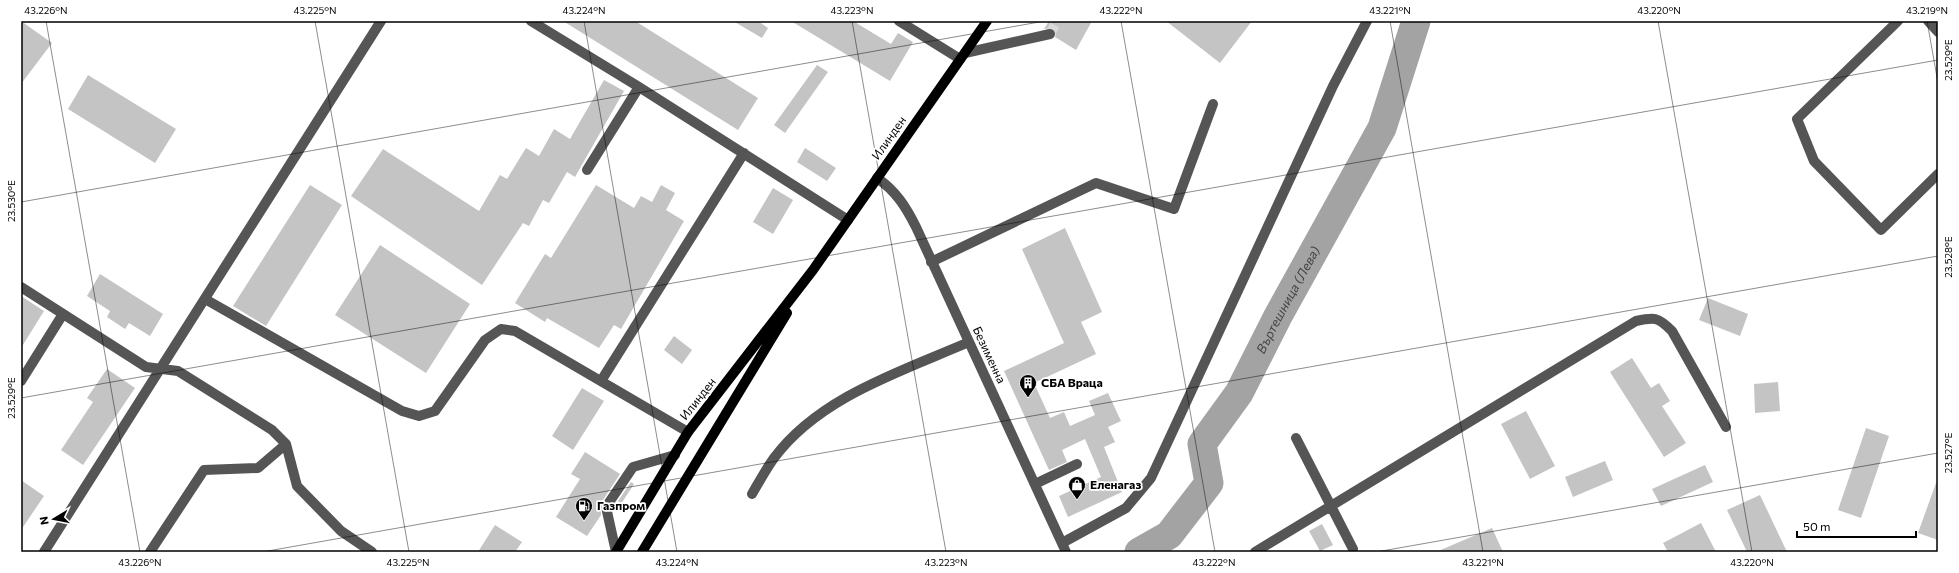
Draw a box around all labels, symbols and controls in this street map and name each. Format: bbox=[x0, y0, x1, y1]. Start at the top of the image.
text: 43.226°N bbox=[24, 4, 68, 16]
text: 43.225°N bbox=[294, 4, 336, 16]
text: 43.224°N bbox=[562, 4, 606, 16]
text: 43.223°N bbox=[831, 4, 873, 16]
text: 43.222°N bbox=[1100, 4, 1142, 16]
text: 43.221°N bbox=[1369, 4, 1411, 16]
text: 43.220°N bbox=[1637, 4, 1681, 16]
text: 43.219°N bbox=[1906, 4, 1948, 16]
text: 23.529°E bbox=[1942, 39, 1954, 81]
street label: Илинден bbox=[868, 113, 908, 162]
text: 23.530°E bbox=[5, 180, 17, 222]
text: 23.528°E bbox=[1942, 236, 1954, 278]
water label: Въртешница (Лева) bbox=[1252, 243, 1323, 356]
street label: Безименна bbox=[971, 324, 1009, 385]
building icon: СБА Враца bbox=[1018, 373, 1038, 398]
street label: Илинден bbox=[676, 374, 718, 422]
place label: СБА Враца bbox=[1041, 375, 1103, 389]
text: 23.529°E bbox=[5, 377, 17, 419]
text: 23.527°E bbox=[1942, 433, 1954, 473]
shop icon: Еленагаз bbox=[1067, 475, 1087, 500]
place label: Еленагаз bbox=[1090, 477, 1141, 491]
fuel station icon: Газпром bbox=[574, 496, 594, 521]
place label: Газпром bbox=[597, 498, 645, 512]
north arrow bbox=[34, 499, 74, 539]
scale bar bbox=[1797, 513, 1916, 539]
text: N bbox=[37, 516, 51, 526]
text: 50 m bbox=[1803, 519, 1831, 533]
text: 43.226°N bbox=[118, 556, 162, 568]
text: 43.225°N bbox=[387, 556, 429, 568]
text: 43.224°N bbox=[655, 556, 699, 568]
text: 43.223°N bbox=[925, 556, 967, 568]
text: 43.222°N bbox=[1193, 556, 1235, 568]
text: 43.221°N bbox=[1462, 556, 1504, 568]
text: 43.220°N bbox=[1730, 556, 1774, 568]

